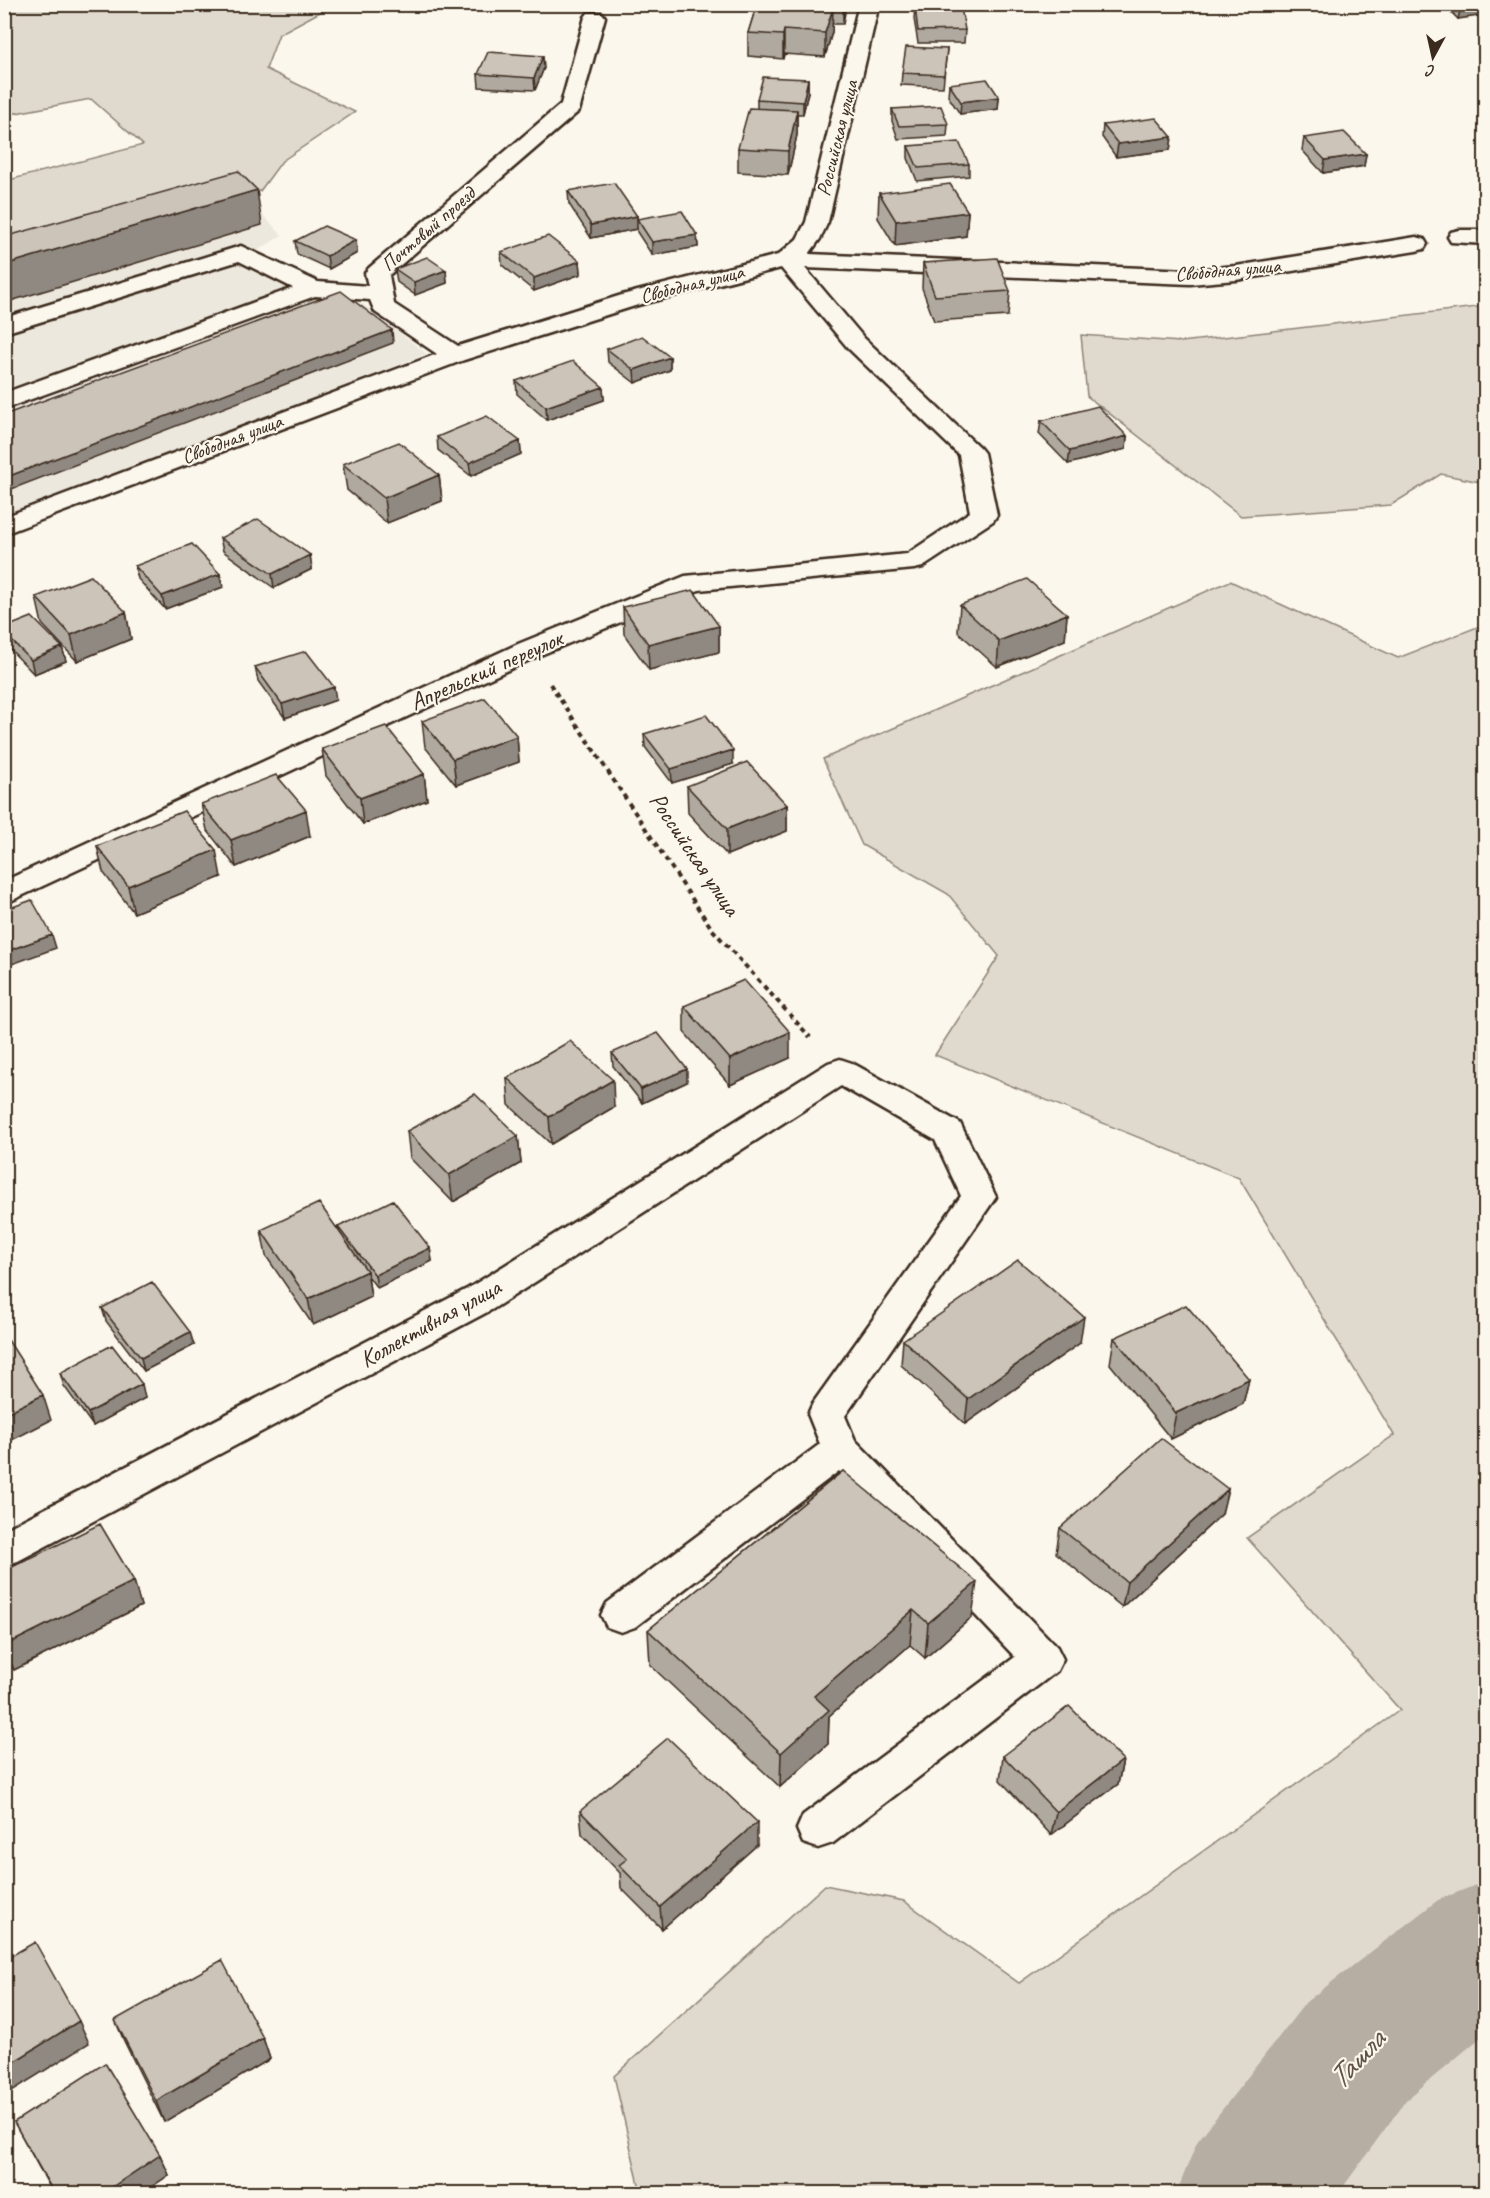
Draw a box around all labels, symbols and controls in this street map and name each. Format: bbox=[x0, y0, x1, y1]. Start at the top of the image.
north arrow bbox=[1403, 27, 1463, 87]
text: С bbox=[1424, 60, 1436, 81]
street label: Российская улица bbox=[811, 76, 864, 198]
street label: Почтовый проезд bbox=[376, 180, 482, 277]
street label: Свободная улица bbox=[1174, 253, 1283, 287]
street label: Свободная улица bbox=[638, 259, 748, 309]
street label: Свободная улица bbox=[178, 408, 287, 470]
street label: Апрельский переулок bbox=[405, 622, 569, 717]
street label: Российская улица bbox=[643, 787, 748, 922]
street label: Коллективная улица bbox=[354, 1271, 507, 1374]
water label: Ташла bbox=[1318, 2018, 1396, 2097]

